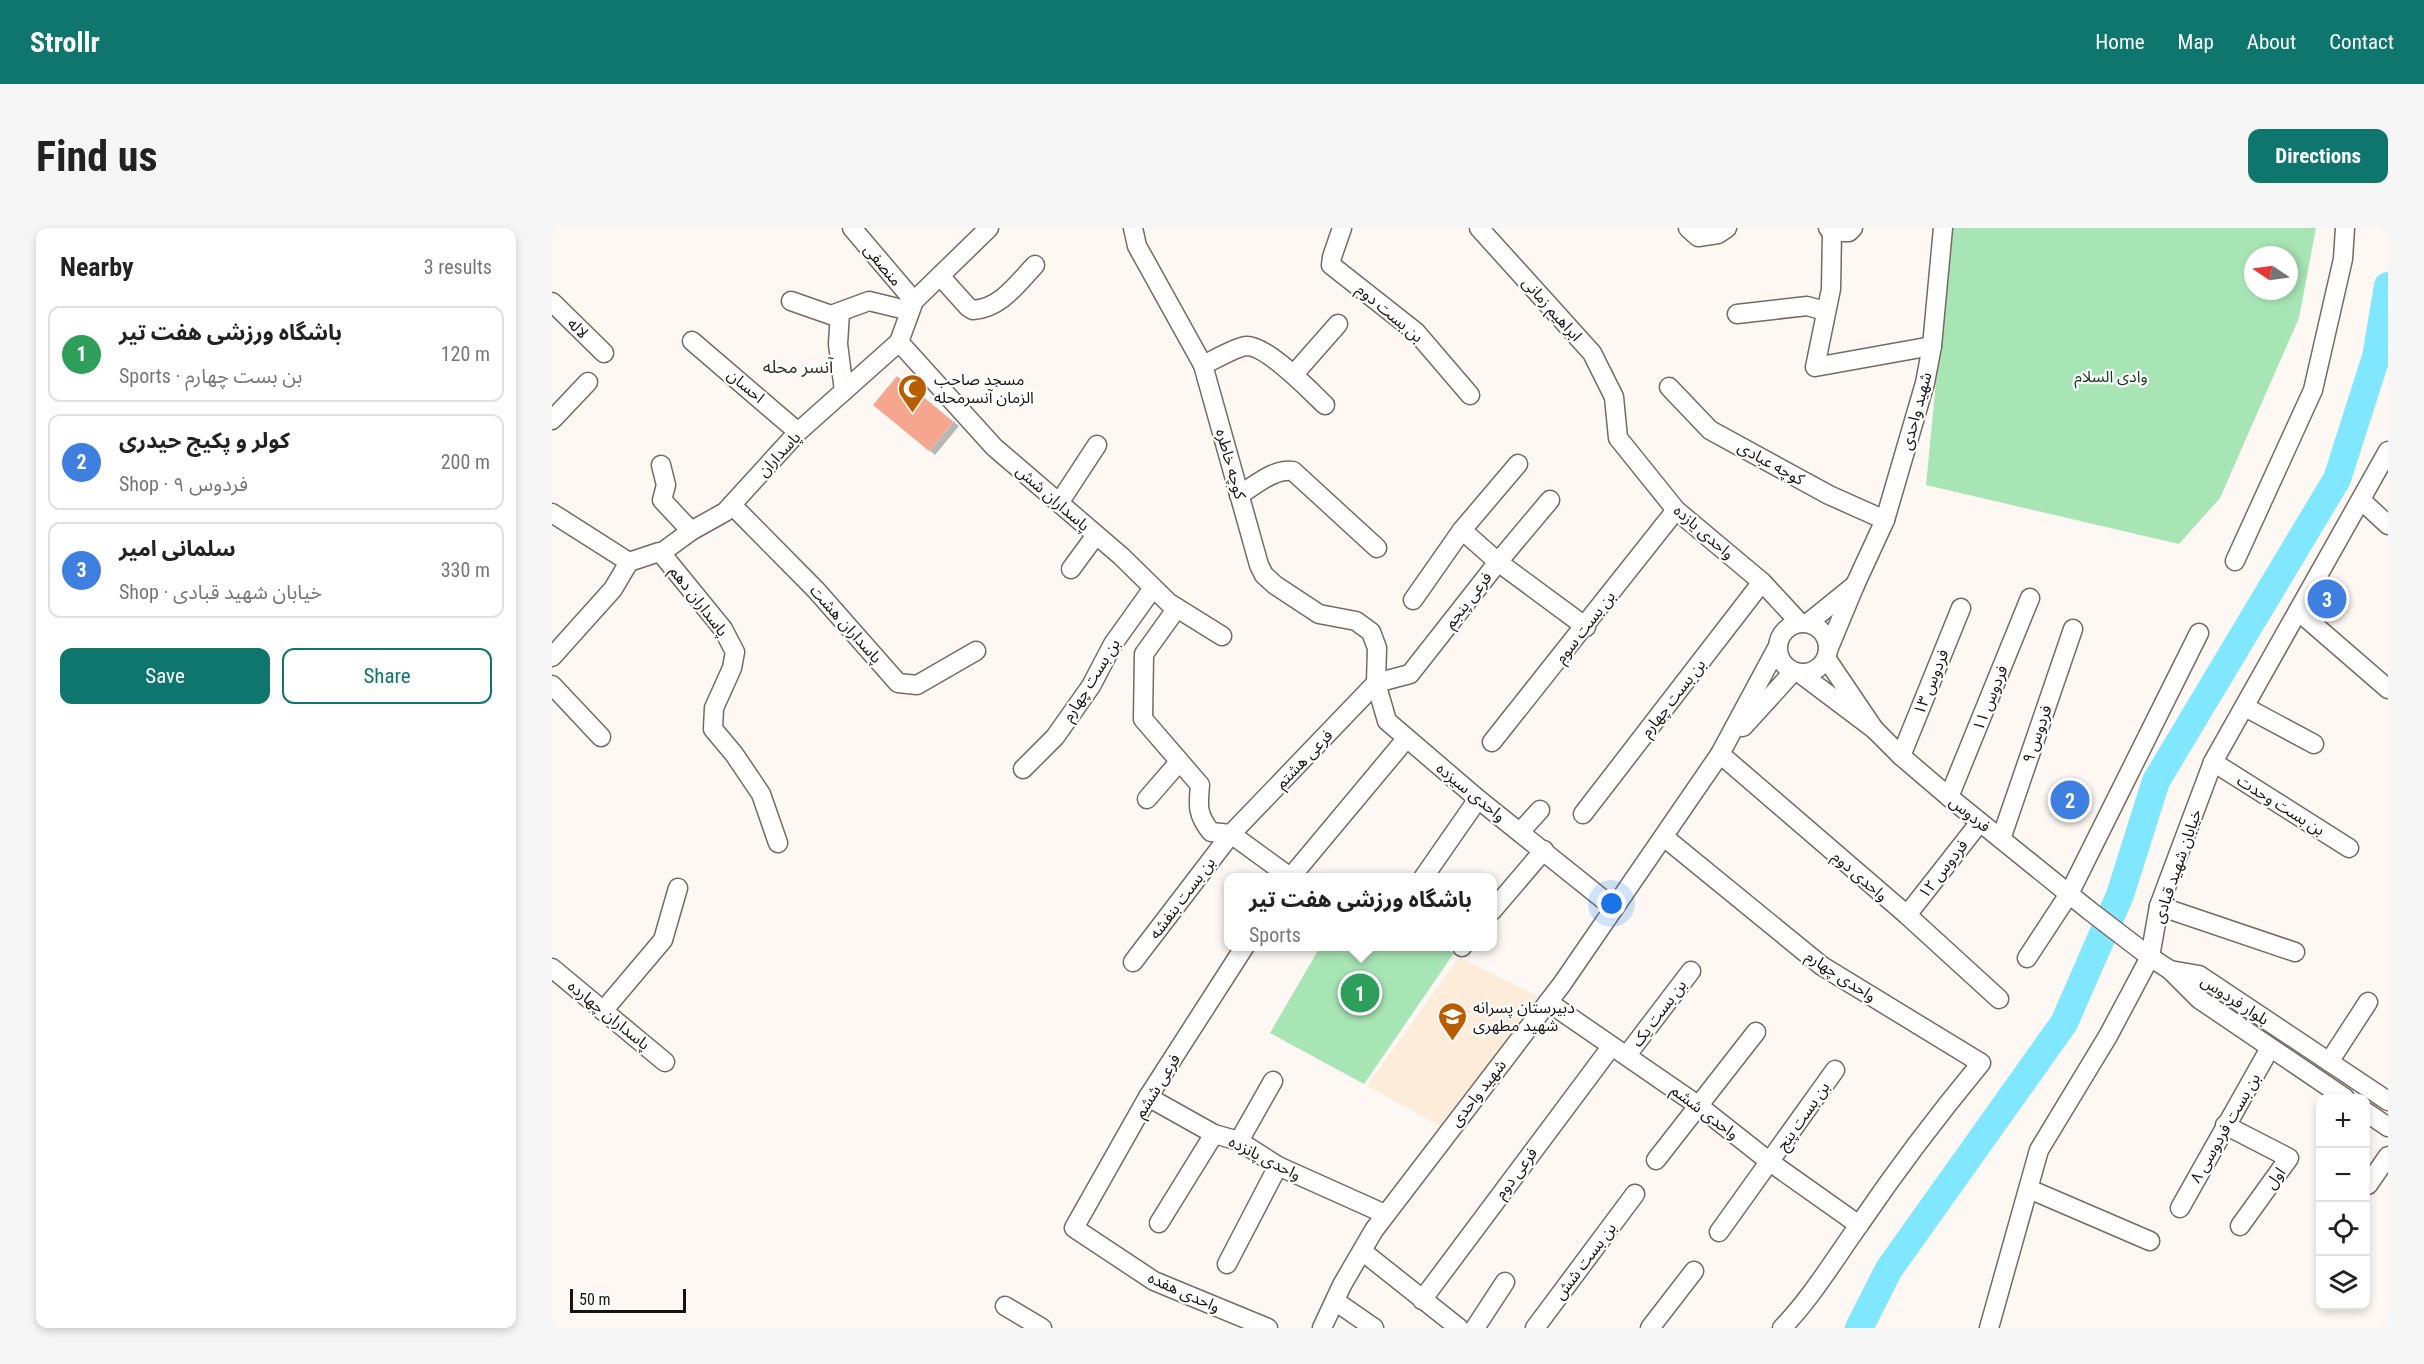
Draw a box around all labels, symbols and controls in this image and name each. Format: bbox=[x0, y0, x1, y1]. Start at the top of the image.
text: Strollr bbox=[30, 26, 100, 59]
text: Home bbox=[2095, 30, 2145, 54]
text: Map bbox=[2178, 30, 2214, 54]
text: About bbox=[2247, 30, 2296, 54]
text: Contact bbox=[2329, 30, 2394, 54]
button: Directions bbox=[2248, 129, 2388, 183]
text: Find us bbox=[36, 132, 157, 181]
street label: منصفی bbox=[860, 240, 906, 290]
north arrow bbox=[2244, 246, 2298, 300]
text: Nearby bbox=[60, 252, 134, 282]
text: 3 results bbox=[424, 255, 492, 279]
street label: ابراهیم زمانی bbox=[1516, 273, 1586, 347]
street label: بن بست دوم bbox=[1351, 280, 1427, 349]
street label: لاله bbox=[564, 314, 592, 342]
text: باشگاه ورزشی هفت تیر bbox=[119, 320, 342, 345]
text: 1 bbox=[76, 342, 87, 366]
text: 120 m bbox=[441, 342, 490, 366]
district label: آنسر محله bbox=[763, 356, 834, 378]
text: Sports · بن بست چهارم bbox=[119, 364, 302, 388]
street label: احسان bbox=[724, 365, 768, 407]
park label: وادی السلام bbox=[2074, 367, 2148, 389]
place label: مسجد صاحب الزمان آنسرمحله bbox=[934, 370, 1034, 407]
street label: شهید واحدی bbox=[1896, 370, 1936, 452]
mosque icon: مسجد صاحب الزمان آنسرمحله bbox=[897, 372, 929, 414]
street label: كوچه خاطره bbox=[1211, 427, 1250, 502]
text: کولر و پکیج حیدری bbox=[119, 428, 290, 453]
street label: پاسداران bbox=[753, 428, 805, 481]
street label: کوچه عبادی bbox=[1734, 437, 1808, 490]
text: 2 bbox=[76, 450, 87, 474]
text: 200 m bbox=[441, 450, 490, 474]
street label: پاسداران شش bbox=[1012, 461, 1094, 536]
text: Shop · فردوس ۹ bbox=[119, 472, 248, 496]
street label: واحدی یازده bbox=[1670, 501, 1738, 563]
text: سلمانی امیر bbox=[119, 536, 236, 561]
text: 3 bbox=[76, 558, 87, 582]
text: 330 m bbox=[441, 558, 490, 582]
street label: پاسداران دهم bbox=[663, 562, 732, 642]
street label: فرعی پنجم bbox=[1440, 568, 1498, 634]
pin: 3 bbox=[2308, 576, 2346, 622]
text: Shop · خیابان شهید قبادی bbox=[119, 580, 322, 604]
street label: پاسداران هشت bbox=[805, 581, 886, 668]
street label: بن بست سوم bbox=[1551, 587, 1621, 669]
street label: بن بست چهارم bbox=[1058, 635, 1126, 726]
street label: فردوس ۱۳ bbox=[1909, 646, 1953, 718]
button: Save bbox=[60, 648, 270, 704]
button: Share bbox=[282, 648, 492, 704]
street label: بن بست چهارم bbox=[1637, 655, 1712, 743]
street label: فردوس ۱۱ bbox=[1968, 662, 2012, 734]
street label: فردوس ۹ bbox=[2018, 703, 2056, 765]
street label: فرعی هشتم bbox=[1271, 726, 1339, 794]
street label: واحدی سیزده bbox=[1433, 758, 1509, 826]
street label: بن بست وحدت bbox=[2234, 771, 2328, 839]
pin: 2 bbox=[2050, 778, 2090, 822]
street label: فردوس bbox=[1946, 792, 1994, 836]
street label: خیابان شهید قبادی bbox=[2149, 806, 2205, 926]
street label: فردوس ۱۲ bbox=[1914, 836, 1972, 902]
street label: واحدی دوم bbox=[1826, 847, 1892, 907]
street label: بن بست بنفشه bbox=[1145, 853, 1219, 943]
popup bbox=[1224, 873, 1497, 951]
text: باشگاه ورزشی هفت تیر bbox=[1249, 887, 1472, 912]
your location bbox=[1597, 889, 1626, 918]
text: Sports bbox=[1249, 923, 1301, 947]
street label: واحدی چهارم bbox=[1801, 946, 1880, 1008]
pin: 1 bbox=[1340, 970, 1380, 1016]
street label: بلوار فردوس bbox=[2197, 971, 2273, 1029]
street label: پاسداران چهارده bbox=[563, 976, 654, 1055]
street label: بن بست یک bbox=[1628, 976, 1690, 1050]
place label: دبیرستان پسرانه شهید مطهری bbox=[1473, 998, 1575, 1035]
school or university icon: دبیرستان پسرانه شهید مطهری bbox=[1436, 1000, 1468, 1042]
street label: فرعی ششم bbox=[1130, 1051, 1187, 1123]
street label: شهید واحدی bbox=[1446, 1056, 1510, 1130]
street label: بن بست فردوسی ۸ bbox=[2186, 1070, 2264, 1186]
street label: بن بست پنج bbox=[1772, 1078, 1836, 1156]
street label: واحدی ششم bbox=[1666, 1080, 1743, 1146]
map controls bbox=[2316, 1094, 2370, 1310]
button: + bbox=[2316, 1094, 2370, 1148]
street label: واحدی پانزده bbox=[1225, 1132, 1304, 1185]
street label: فرعی دوم bbox=[1491, 1144, 1544, 1204]
button: − bbox=[2316, 1148, 2370, 1202]
street label: اول bbox=[2261, 1163, 2290, 1193]
button: locate bbox=[2316, 1202, 2370, 1256]
street label: بن بست شش bbox=[1550, 1219, 1620, 1303]
button: layers bbox=[2316, 1256, 2370, 1310]
street label: واحدی هفده bbox=[1145, 1268, 1223, 1316]
scale bar bbox=[570, 1286, 686, 1314]
text: 50 m bbox=[579, 1290, 611, 1309]

